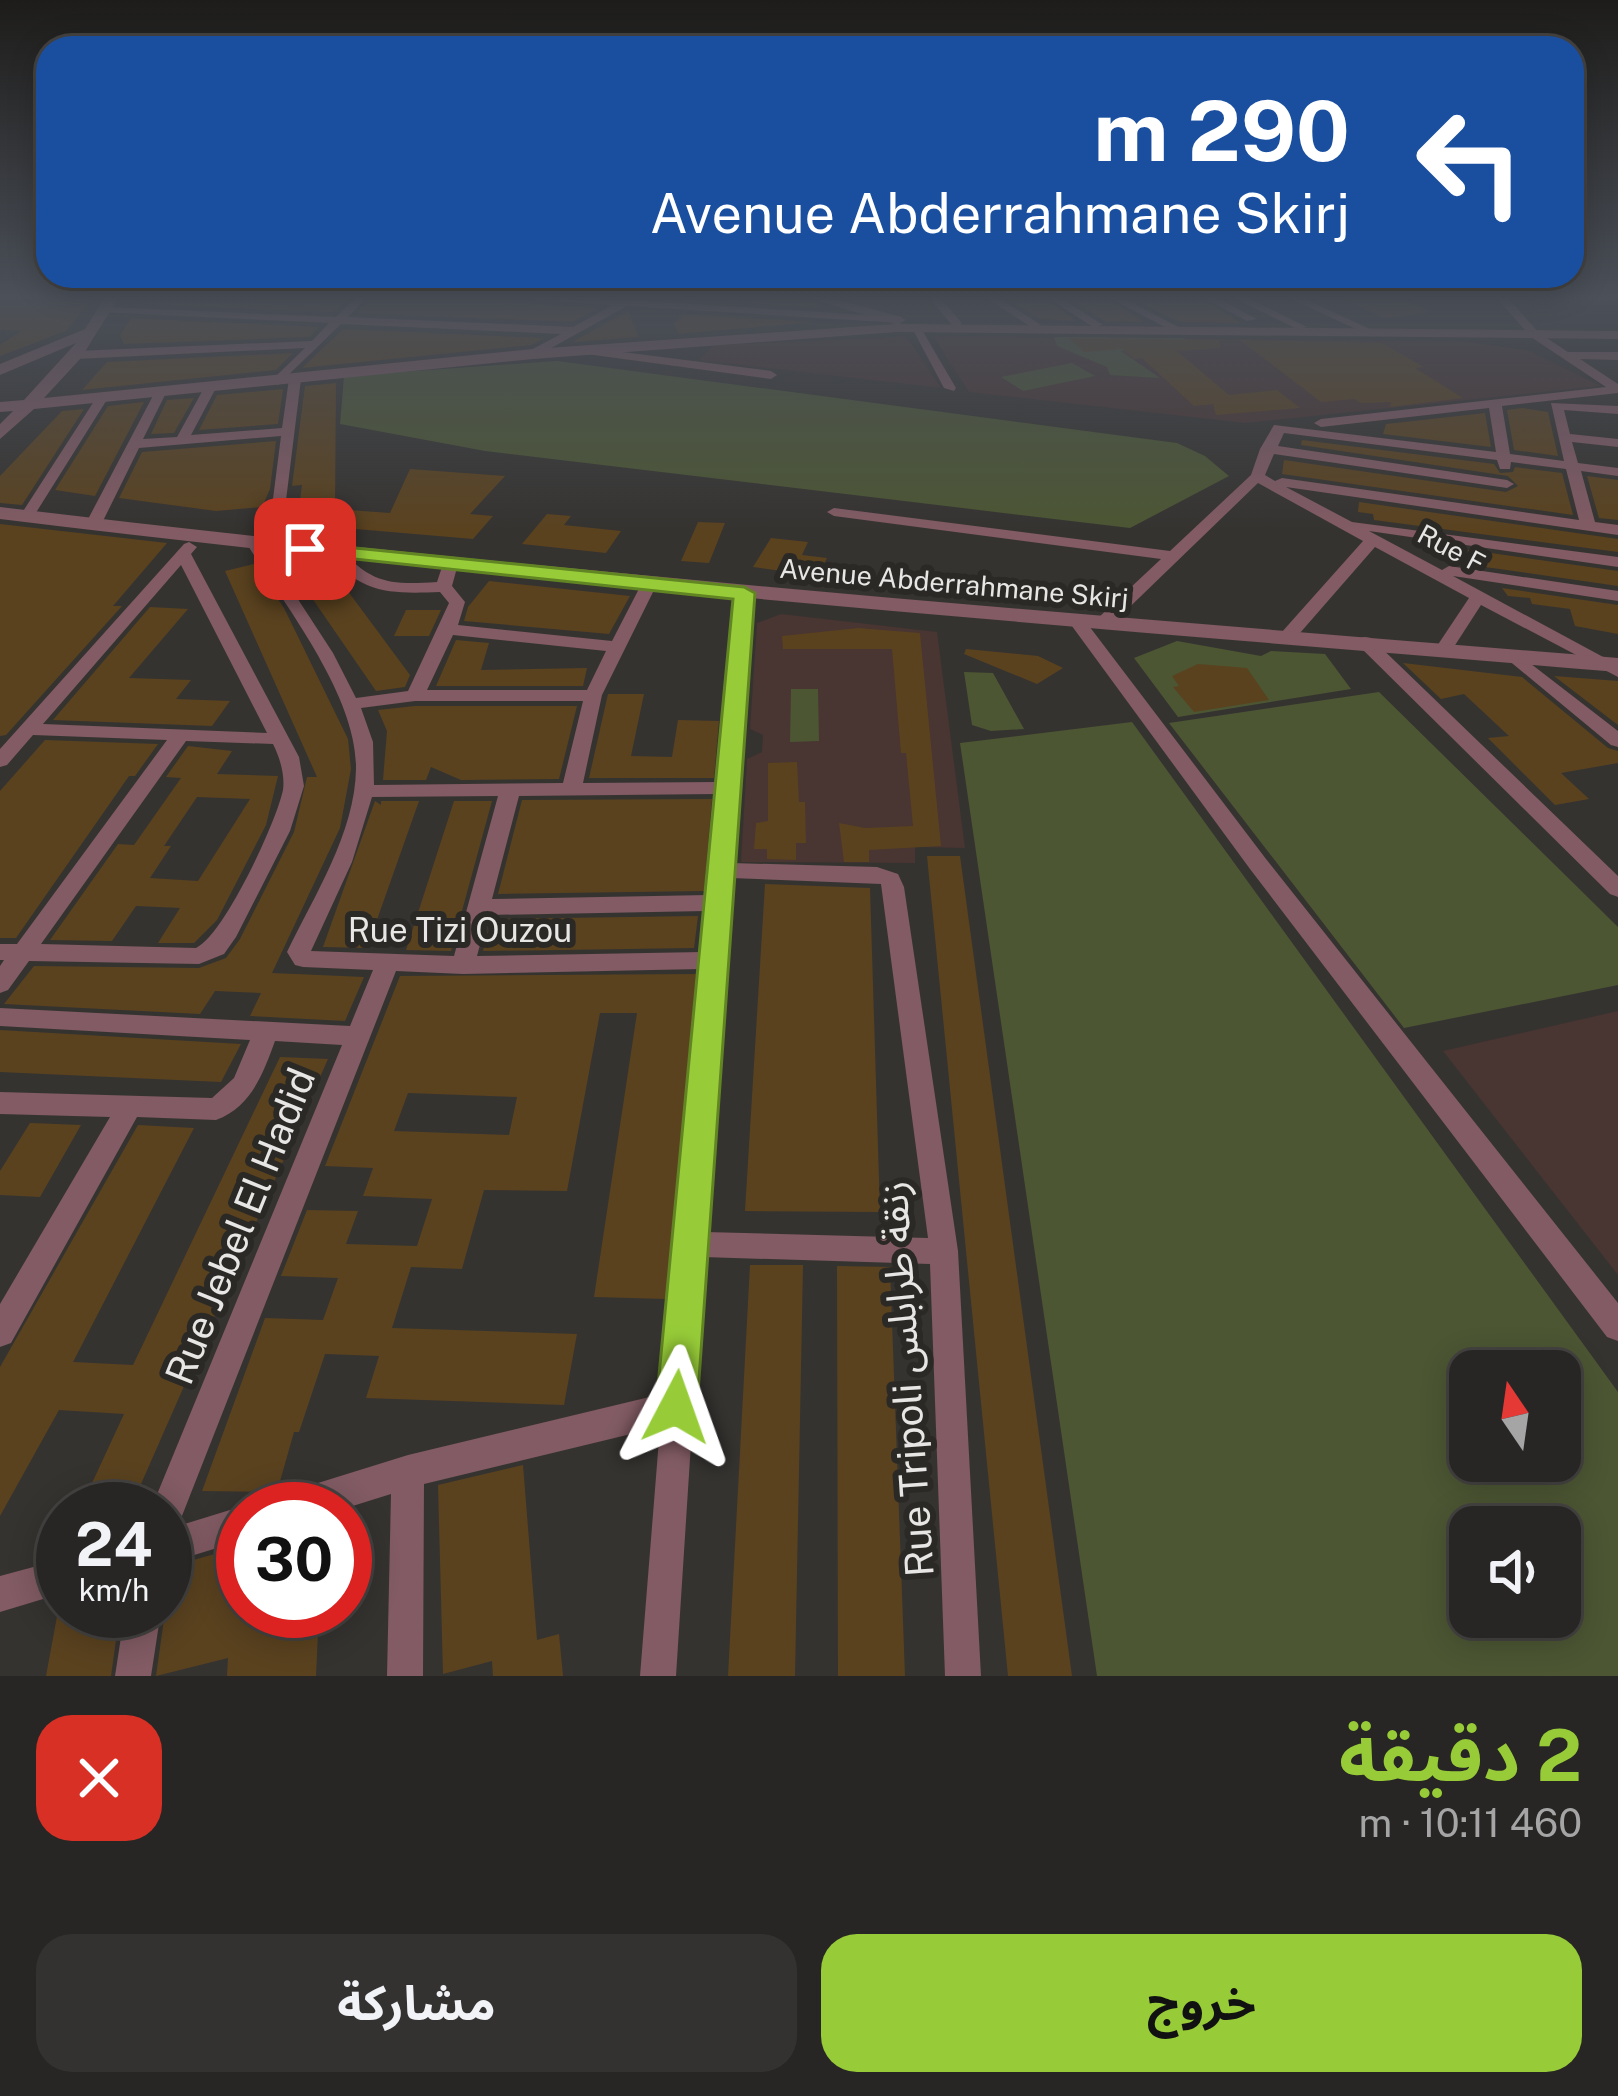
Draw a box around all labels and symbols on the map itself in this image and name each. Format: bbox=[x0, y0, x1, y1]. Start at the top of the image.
pin bbox=[254, 498, 356, 600]
street label: Rue F bbox=[1412, 517, 1491, 579]
street label: Avenue Abderrahmane Skirj bbox=[778, 552, 1130, 614]
street label: Rue Tizi Ouzou bbox=[348, 911, 572, 949]
street label: Rue Jebel El Hadid bbox=[156, 1061, 324, 1391]
street label: Rue Tripoli زنقة طرابلس bbox=[869, 1180, 943, 1578]
position arrow bbox=[613, 1344, 739, 1470]
north arrow bbox=[1449, 1350, 1581, 1482]
speed limit sign: 30 bbox=[216, 1482, 372, 1638]

